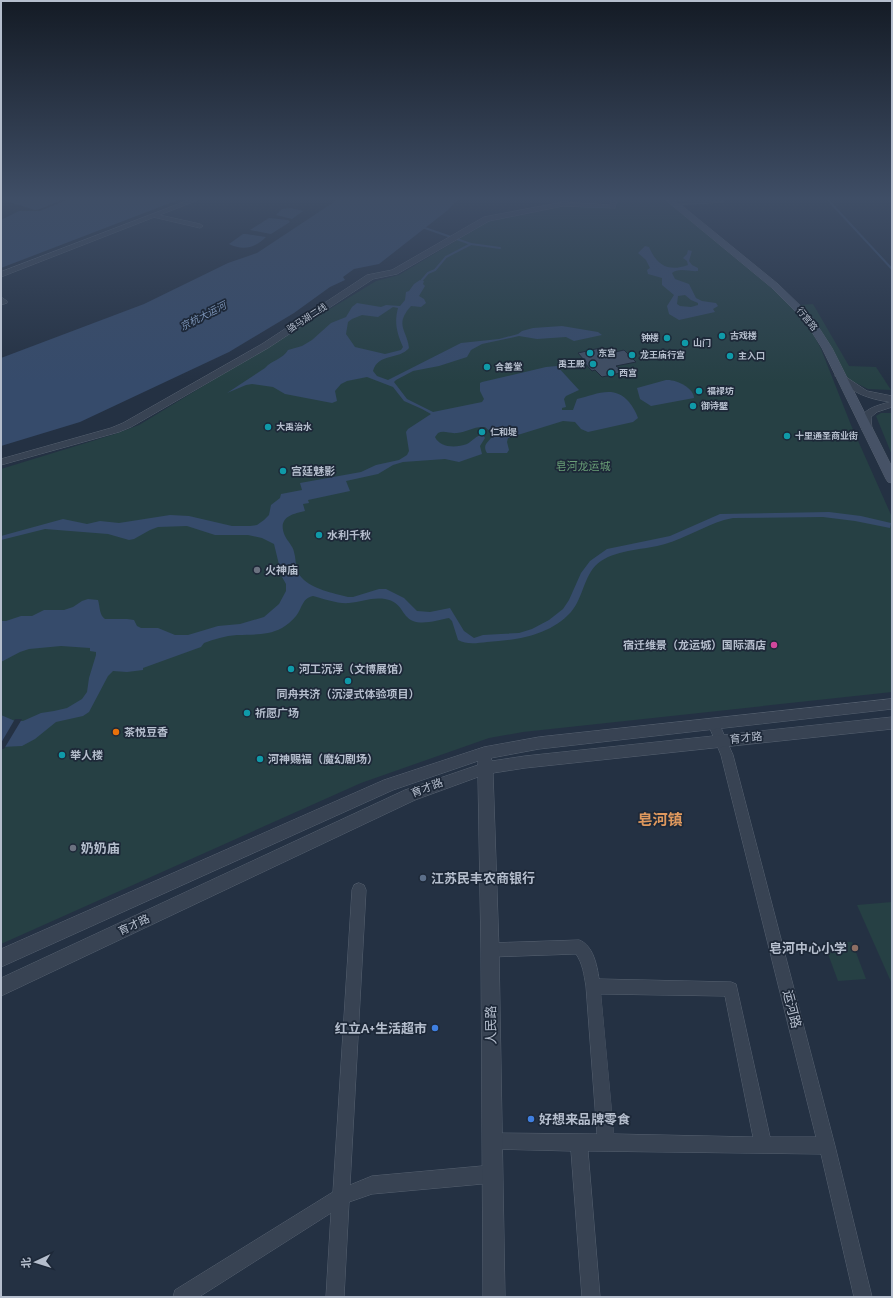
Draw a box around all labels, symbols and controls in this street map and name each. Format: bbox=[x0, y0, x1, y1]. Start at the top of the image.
water label: 京杭大运河 bbox=[178, 299, 230, 332]
street label: 骆马湖二线 bbox=[285, 302, 329, 334]
street label: 行宫路 bbox=[795, 305, 819, 333]
place label: 古戏楼 bbox=[730, 330, 757, 341]
marker: 古戏楼 bbox=[717, 331, 727, 341]
place label: 钟楼 bbox=[641, 333, 659, 343]
marker: 钟楼 bbox=[662, 333, 672, 343]
marker: 山门 bbox=[680, 338, 690, 348]
place label: 山门 bbox=[693, 338, 711, 348]
marker: 东宫 bbox=[585, 348, 595, 358]
place label: 东宫 bbox=[598, 348, 616, 358]
place label: 龙王庙行宫 bbox=[640, 349, 685, 360]
marker: 龙王庙行宫 bbox=[627, 350, 637, 360]
marker: 主入口 bbox=[725, 351, 735, 361]
place label: 主入口 bbox=[738, 351, 765, 361]
place label: 禹王殿 bbox=[558, 359, 585, 369]
marker: 禹王殿 bbox=[588, 359, 598, 369]
marker: 合善堂 bbox=[482, 362, 492, 372]
place label: 合善堂 bbox=[495, 362, 522, 372]
marker: 西宫 bbox=[606, 368, 616, 378]
place label: 西宫 bbox=[619, 368, 637, 378]
marker: 福禄坊 bbox=[694, 386, 704, 396]
place label: 福禄坊 bbox=[707, 386, 734, 396]
marker: 御诗壁 bbox=[688, 401, 698, 411]
place label: 御诗壁 bbox=[701, 401, 728, 411]
marker: 大禹治水 bbox=[263, 422, 273, 432]
place label: 大禹治水 bbox=[276, 422, 312, 432]
marker: 仁和堤 bbox=[477, 427, 487, 437]
place label: 仁和堤 bbox=[490, 427, 517, 437]
marker: 十里通圣商业街 bbox=[782, 431, 792, 441]
place label: 十里通圣商业街 bbox=[795, 431, 858, 441]
park label: 皂河龙运城 bbox=[556, 460, 611, 473]
place label: 宫廷魅影 bbox=[291, 465, 335, 478]
marker: 宫廷魅影 bbox=[278, 466, 288, 476]
place label: 水利千秋 bbox=[327, 529, 371, 542]
marker: 水利千秋 bbox=[314, 530, 324, 540]
place label: 火神庙 bbox=[265, 564, 298, 577]
marker: 火神庙 bbox=[252, 565, 262, 575]
place label: 宿迁维景（龙运城）国际酒店 bbox=[623, 639, 766, 652]
marker: 宿迁维景（龙运城）国际酒店 bbox=[769, 640, 779, 650]
place label: 河工沉浮（文博展馆） bbox=[299, 663, 409, 676]
marker: 河工沉浮（文博展馆） bbox=[286, 664, 296, 674]
marker: 同舟共济（沉浸式体验项目） bbox=[343, 676, 353, 686]
place label: 同舟共济（沉浸式体验项目） bbox=[277, 688, 420, 701]
place label: 祈愿广场 bbox=[255, 707, 299, 720]
marker: 祈愿广场 bbox=[242, 708, 252, 718]
place label: 茶悦豆香 bbox=[124, 726, 168, 739]
marker: 茶悦豆香 bbox=[111, 727, 121, 737]
street label: 育才路 bbox=[729, 730, 763, 746]
place label: 举人楼 bbox=[70, 749, 103, 762]
marker: 举人楼 bbox=[57, 750, 67, 760]
place label: 河神赐福（魔幻剧场） bbox=[268, 753, 378, 766]
marker: 河神赐福（魔幻剧场） bbox=[255, 754, 265, 764]
street label: 育才路 bbox=[409, 776, 445, 800]
district label: 皂河镇 bbox=[637, 811, 683, 829]
place label: 奶奶庙 bbox=[81, 841, 120, 856]
marker: 奶奶庙 bbox=[68, 843, 78, 853]
place label: 江苏民丰农商银行 bbox=[431, 871, 535, 886]
marker: 江苏民丰农商银行 bbox=[418, 873, 428, 883]
street label: 育才路 bbox=[116, 912, 152, 938]
place label: 皂河中心小学 bbox=[769, 941, 847, 956]
marker: 皂河中心小学 bbox=[850, 943, 860, 953]
street label: 运河路 bbox=[780, 988, 804, 1030]
street label: 人民路 bbox=[483, 1005, 499, 1045]
place label: 红立A+生活超市 bbox=[335, 1021, 427, 1036]
marker: 红立A+生活超市 bbox=[430, 1023, 440, 1033]
place label: 好想来品牌零食 bbox=[539, 1112, 631, 1127]
marker: 好想来品牌零食 bbox=[526, 1114, 536, 1124]
north arrow bbox=[16, 1242, 56, 1282]
text: 北 bbox=[20, 1257, 33, 1269]

